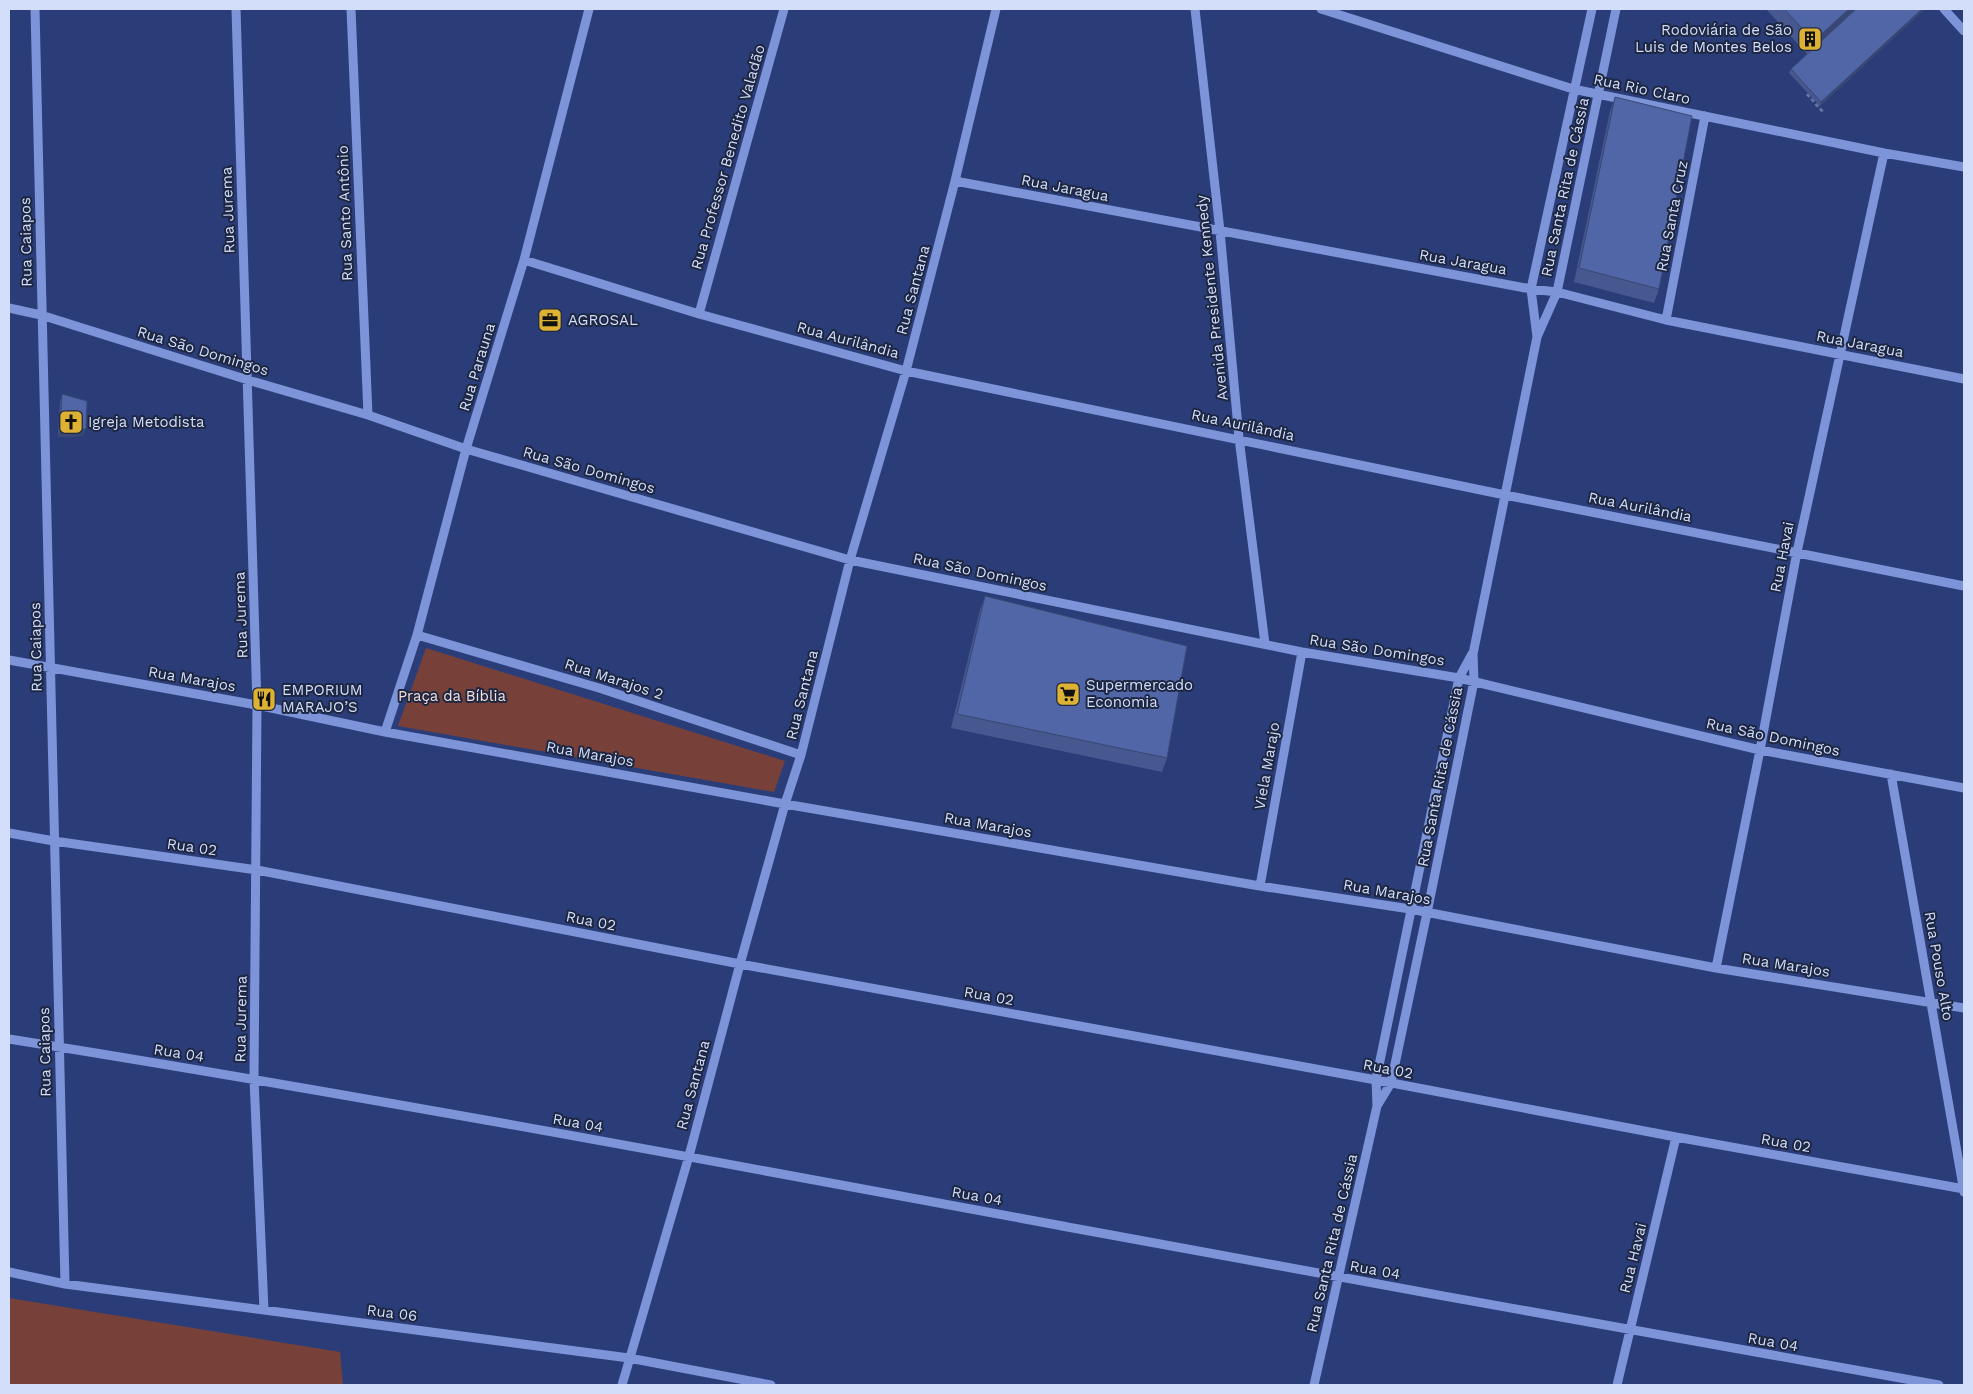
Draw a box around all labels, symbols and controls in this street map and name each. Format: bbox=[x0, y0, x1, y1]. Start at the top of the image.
place label: Rodoviária de São Luis de Montes Belos bbox=[1635, 21, 1792, 56]
building icon: Rodoviária de São Luis de Montes Belos bbox=[1797, 26, 1823, 52]
street label: Rua Professor Benedito Valadão bbox=[687, 42, 769, 272]
street label: Rua Rio Claro bbox=[1592, 70, 1692, 108]
street label: Rua Santa Rita de Cássia bbox=[1537, 95, 1593, 278]
street label: Rua Santo Antônio bbox=[334, 145, 356, 281]
street label: Rua Santa Cruz bbox=[1652, 159, 1692, 273]
street label: Rua Jurema bbox=[217, 166, 239, 254]
street label: Rua Jaragua bbox=[1020, 171, 1111, 205]
street label: Avenida Presidente Kennedy bbox=[1192, 194, 1232, 402]
street label: Rua Caiapos bbox=[16, 197, 36, 287]
street label: Rua Santana bbox=[892, 243, 934, 337]
street label: Rua Jaragua bbox=[1418, 245, 1509, 279]
office icon: AGROSAL bbox=[537, 307, 563, 333]
place label: AGROSAL bbox=[568, 311, 638, 329]
street label: Rua Aurilândia bbox=[795, 318, 902, 362]
street label: Rua Parauna bbox=[455, 320, 499, 413]
street label: Rua São Domingos bbox=[135, 322, 271, 380]
street label: Rua Jaragua bbox=[1815, 327, 1906, 361]
street label: Rua Aurilândia bbox=[1190, 405, 1297, 445]
church icon: Igreja Metodista bbox=[58, 409, 84, 435]
place label: Igreja Metodista bbox=[88, 413, 205, 431]
street label: Rua São Domingos bbox=[521, 443, 657, 498]
street label: Rua Aurilândia bbox=[1587, 488, 1694, 526]
street label: Rua Havai bbox=[1766, 520, 1798, 594]
street label: Rua São Domingos bbox=[911, 549, 1049, 595]
street label: Rua Jurema bbox=[230, 571, 252, 659]
street label: Rua Caiapos bbox=[26, 602, 46, 692]
street label: Rua São Domingos bbox=[1308, 630, 1446, 670]
street label: Rua Santana bbox=[782, 648, 822, 742]
street label: Rua Marajos 2 bbox=[562, 655, 666, 703]
street label: Rua Marajos bbox=[147, 662, 237, 696]
place label: Supermercado Economia bbox=[1086, 676, 1193, 711]
place label: EMPORIUM MARAJO’S bbox=[282, 681, 363, 716]
supermarket icon: Supermercado Economia bbox=[1055, 681, 1081, 707]
street label: Rua Santa Rita de Cássia bbox=[1414, 685, 1466, 868]
restaurant icon: EMPORIUM MARAJO’S bbox=[251, 686, 277, 712]
park label: Praça da Bíblia bbox=[398, 687, 507, 705]
street label: Rua São Domingos bbox=[1704, 714, 1842, 760]
street label: Viela Marajo bbox=[1250, 721, 1284, 811]
street label: Rua Marajos bbox=[545, 737, 635, 771]
street label: Rua Marajos bbox=[943, 808, 1033, 842]
street label: Rua 02 bbox=[166, 835, 218, 859]
street label: Rua Marajos bbox=[1342, 875, 1432, 909]
street label: Rua 02 bbox=[565, 907, 617, 935]
street label: Rua Pouso Alto bbox=[1921, 910, 1957, 1022]
street label: Rua Marajos bbox=[1741, 949, 1831, 981]
street label: Rua Jurema bbox=[231, 975, 251, 1063]
street label: Rua 02 bbox=[963, 983, 1015, 1009]
street label: Rua Caiapos bbox=[35, 1007, 55, 1097]
street label: Rua Santana bbox=[672, 1038, 714, 1132]
street label: Rua 04 bbox=[152, 1040, 206, 1066]
street label: Rua 02 bbox=[1362, 1055, 1414, 1083]
street label: Rua 04 bbox=[551, 1110, 605, 1136]
street label: Rua 02 bbox=[1760, 1130, 1812, 1156]
street label: Rua Santa Rita de Cássia bbox=[1303, 1151, 1361, 1334]
street label: Rua 04 bbox=[950, 1183, 1004, 1209]
street label: Rua Havai bbox=[1616, 1221, 1650, 1295]
street label: Rua 04 bbox=[1348, 1257, 1402, 1283]
street label: Rua 06 bbox=[366, 1301, 418, 1325]
street label: Rua 04 bbox=[1746, 1329, 1800, 1355]

